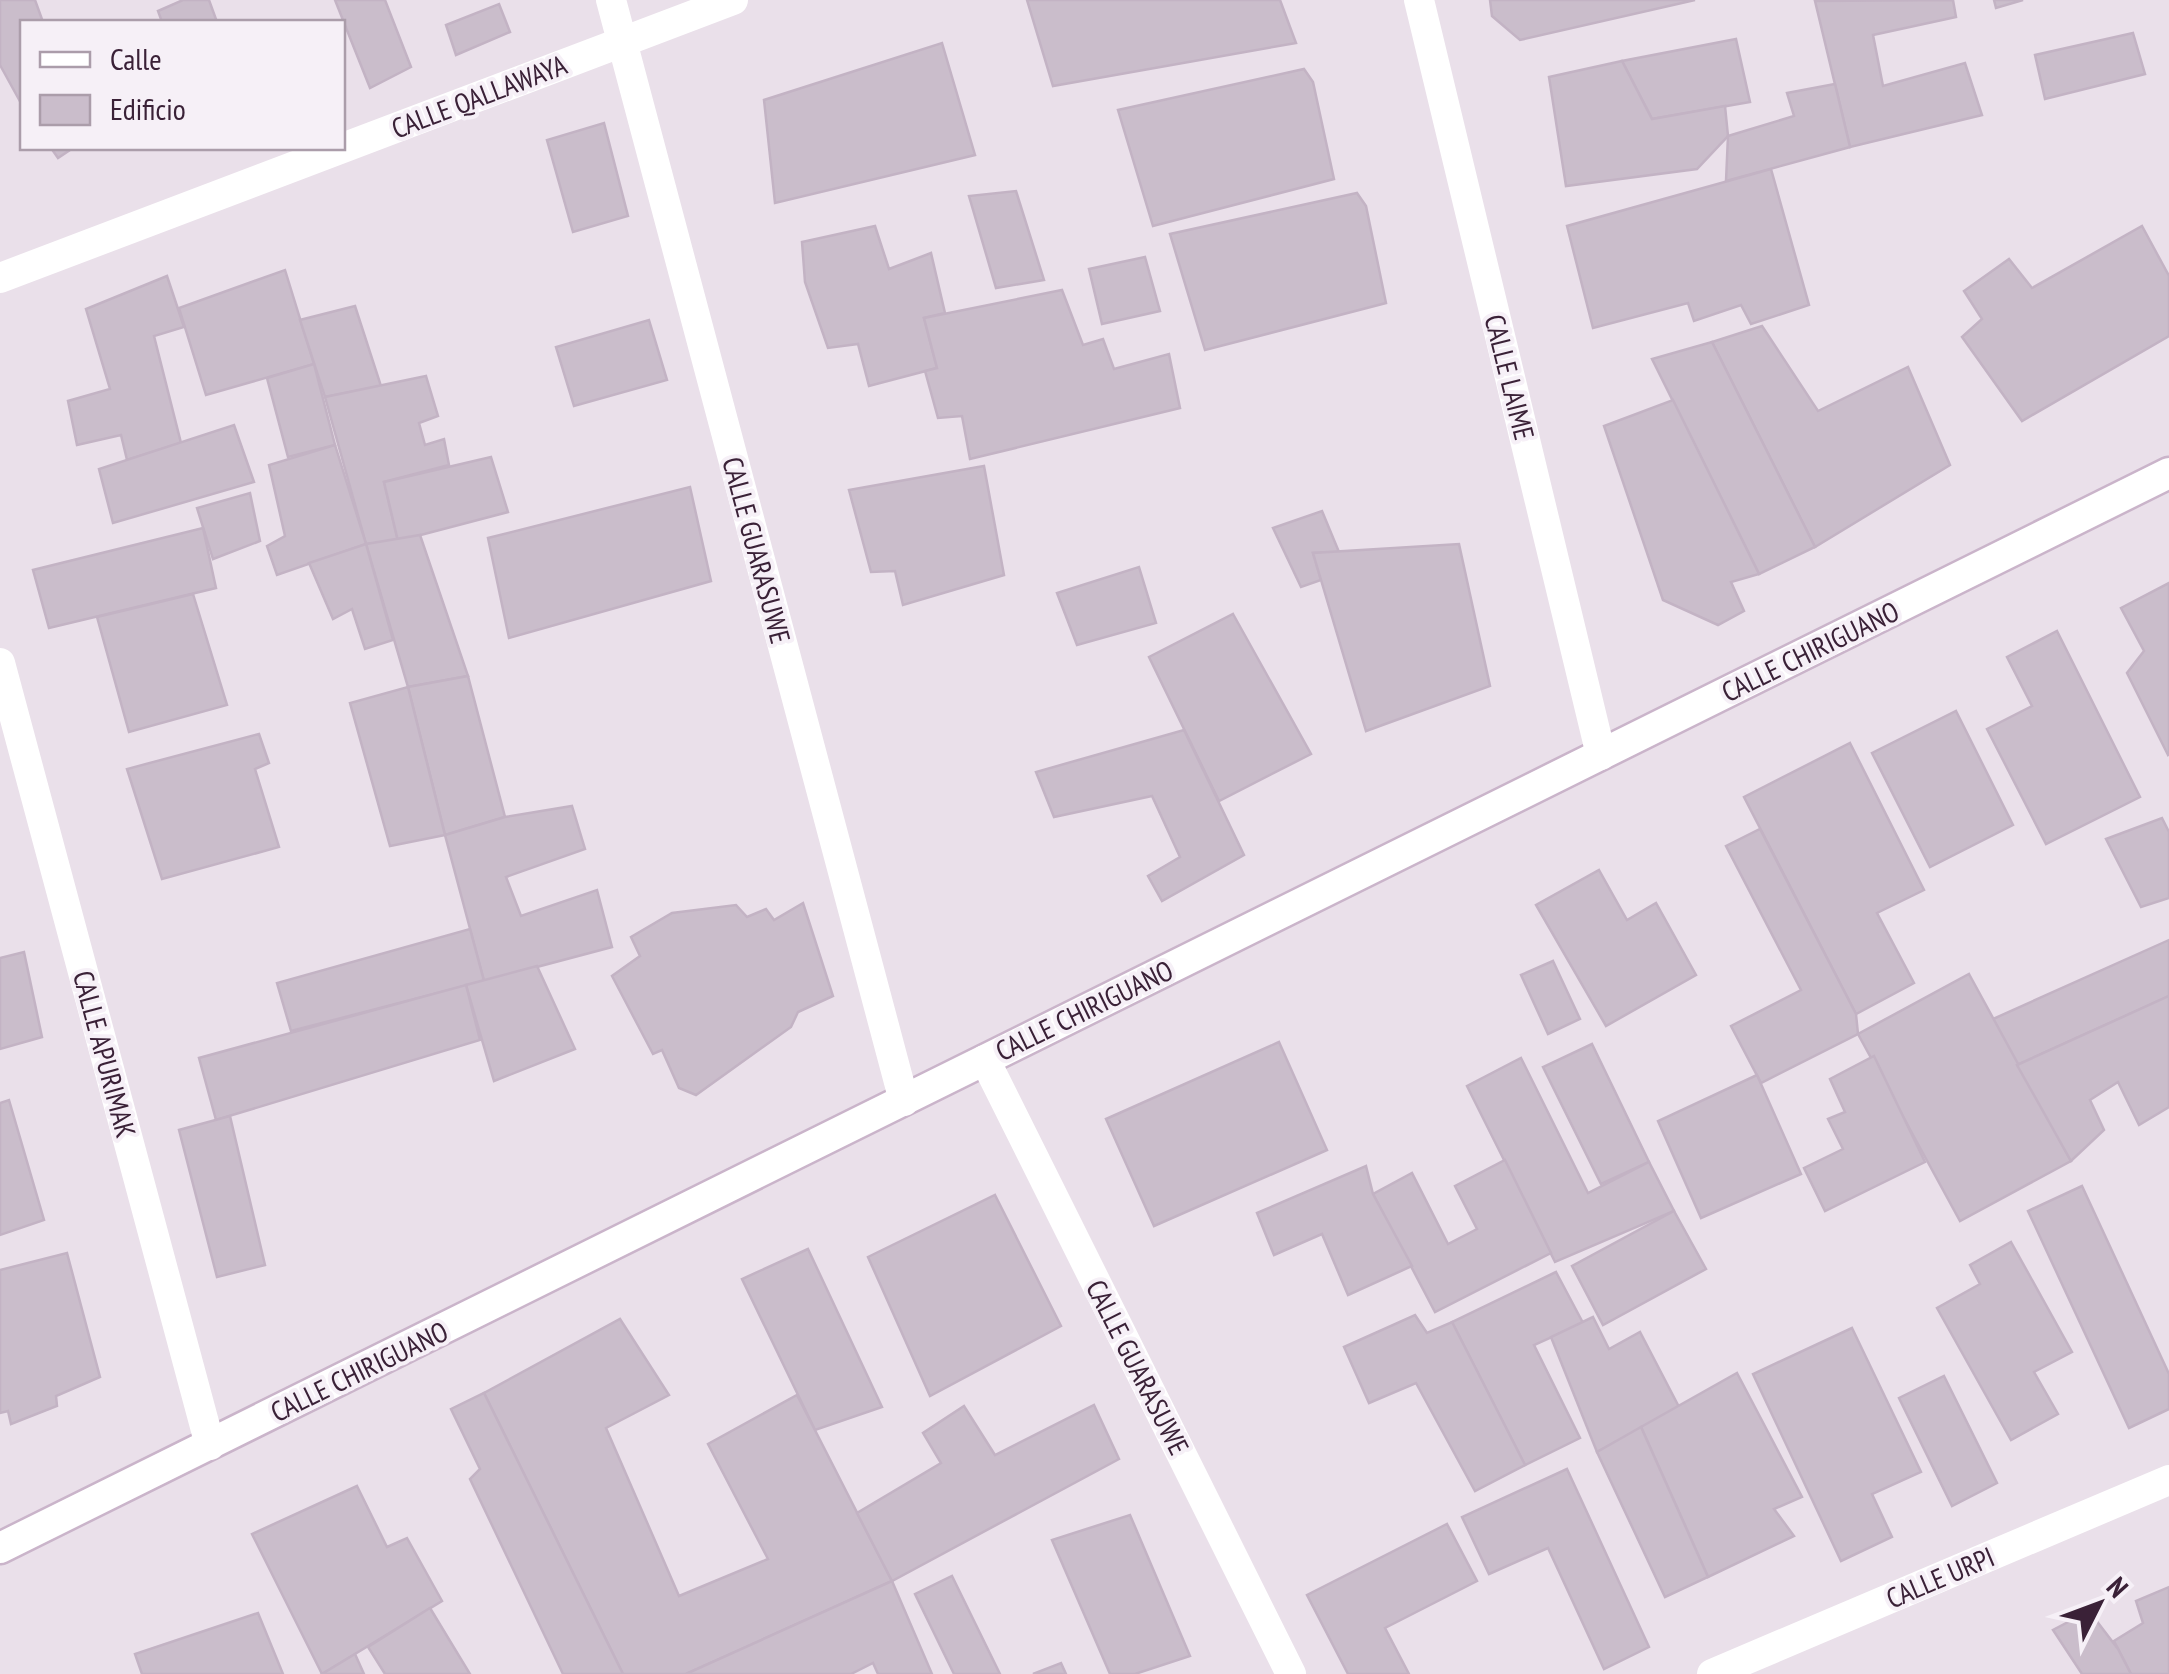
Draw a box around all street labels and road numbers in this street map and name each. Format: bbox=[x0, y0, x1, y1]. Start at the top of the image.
street label: CALLE QALLAWAYA bbox=[386, 45, 573, 146]
street label: CALLE LAIME bbox=[1477, 310, 1543, 444]
street label: CALLE GUARASUWE bbox=[714, 453, 800, 647]
street label: CALLE CHIRIGUANO bbox=[1715, 592, 1905, 710]
street label: CALLE CHIRIGUANO bbox=[989, 951, 1179, 1069]
street label: CALLE APURIMAK bbox=[65, 967, 145, 1142]
street label: CALLE GUARASUWE bbox=[1078, 1273, 1198, 1461]
street label: CALLE CHIRIGUANO bbox=[264, 1312, 454, 1430]
street label: CALLE URPI bbox=[1880, 1538, 2000, 1616]

